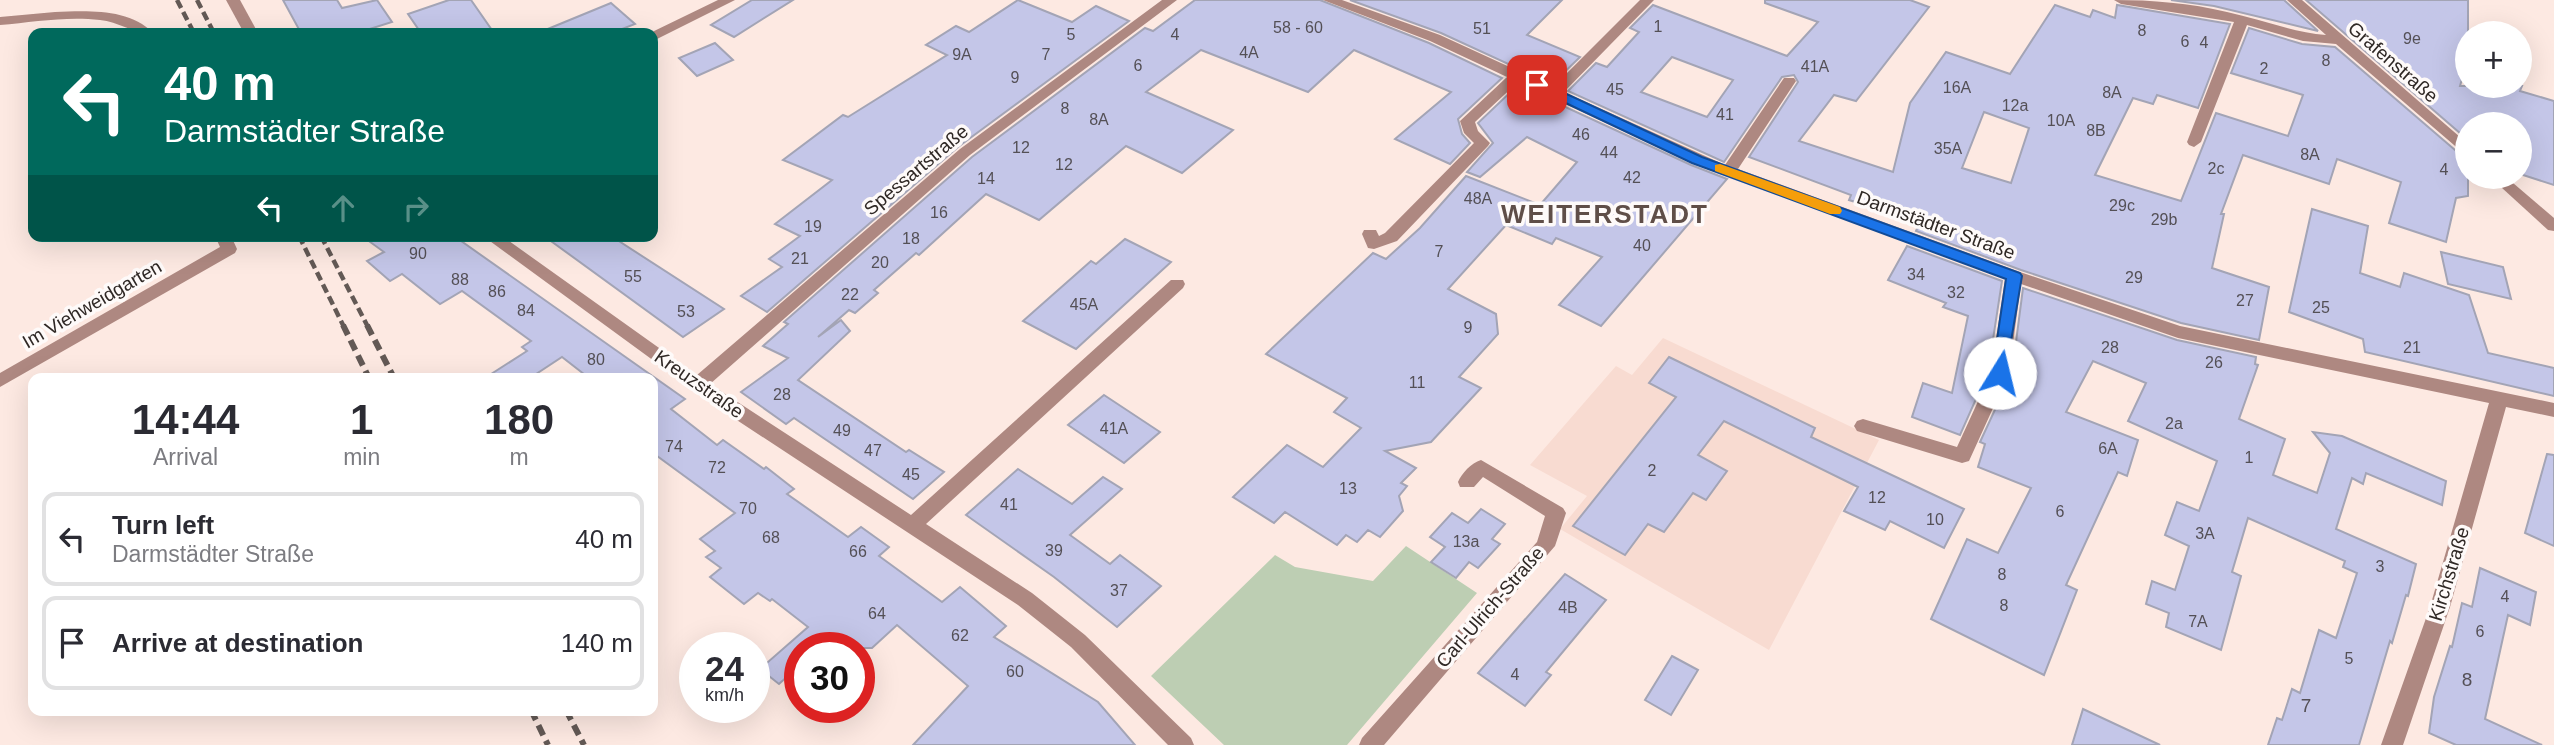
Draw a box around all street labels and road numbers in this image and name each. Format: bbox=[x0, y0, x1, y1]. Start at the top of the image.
street label: Grafenstraße bbox=[2344, 17, 2442, 107]
street label: Spessartstraße bbox=[860, 121, 972, 219]
street label: Darmstädter Straße bbox=[1854, 187, 2018, 263]
street label: Im Viehweidgarten bbox=[19, 256, 165, 352]
street label: Kreuzstraße bbox=[651, 346, 747, 422]
street label: Kirchstraße bbox=[2425, 524, 2473, 624]
street label: Carl-Ulrich-Straße bbox=[1432, 542, 1548, 672]

